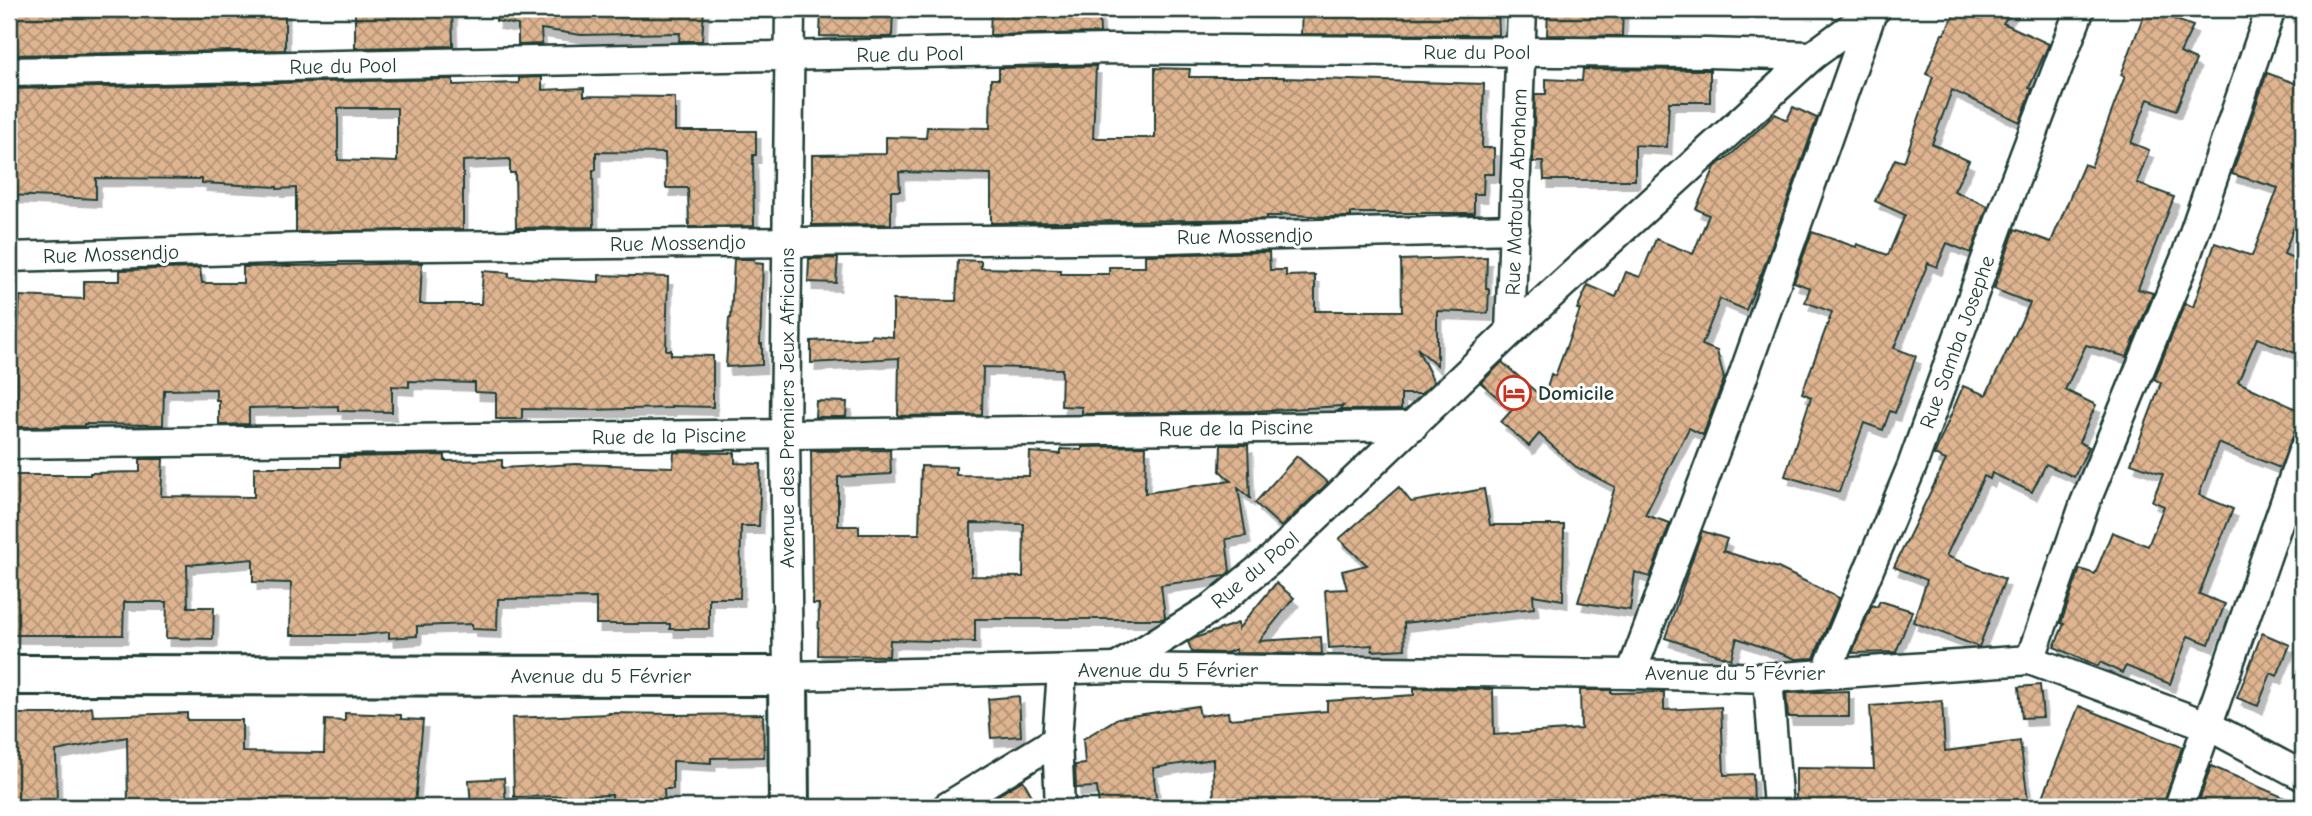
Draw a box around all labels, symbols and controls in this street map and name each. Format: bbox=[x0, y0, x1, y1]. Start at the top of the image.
street label: Rue du Pool bbox=[1423, 40, 1531, 64]
street label: Rue du Pool bbox=[856, 41, 964, 67]
street label: Rue du Pool bbox=[289, 53, 397, 79]
street label: Rue Matouba Abraham bbox=[1500, 88, 1532, 296]
street label: Rue Mossendjo bbox=[1177, 223, 1313, 249]
street label: Rue Mossendjo bbox=[610, 230, 746, 256]
street label: Rue Mossendjo bbox=[43, 240, 179, 268]
street label: Avenue des Premiers Jeux Africains bbox=[775, 248, 799, 568]
street label: Rue Samba Josephe bbox=[1915, 252, 1999, 432]
hotel icon: Domicile bbox=[1495, 374, 1533, 412]
place label: Domicile bbox=[1538, 381, 1614, 405]
street label: Rue de la Piscine bbox=[1159, 415, 1313, 441]
street label: Rue de la Piscine bbox=[592, 423, 746, 449]
street label: Rue du Pool bbox=[1206, 526, 1304, 614]
street label: Avenue du 5 Février bbox=[1078, 658, 1259, 682]
street label: Avenue du 5 Février bbox=[1645, 661, 1826, 685]
street label: Avenue du 5 Février bbox=[511, 664, 692, 688]

